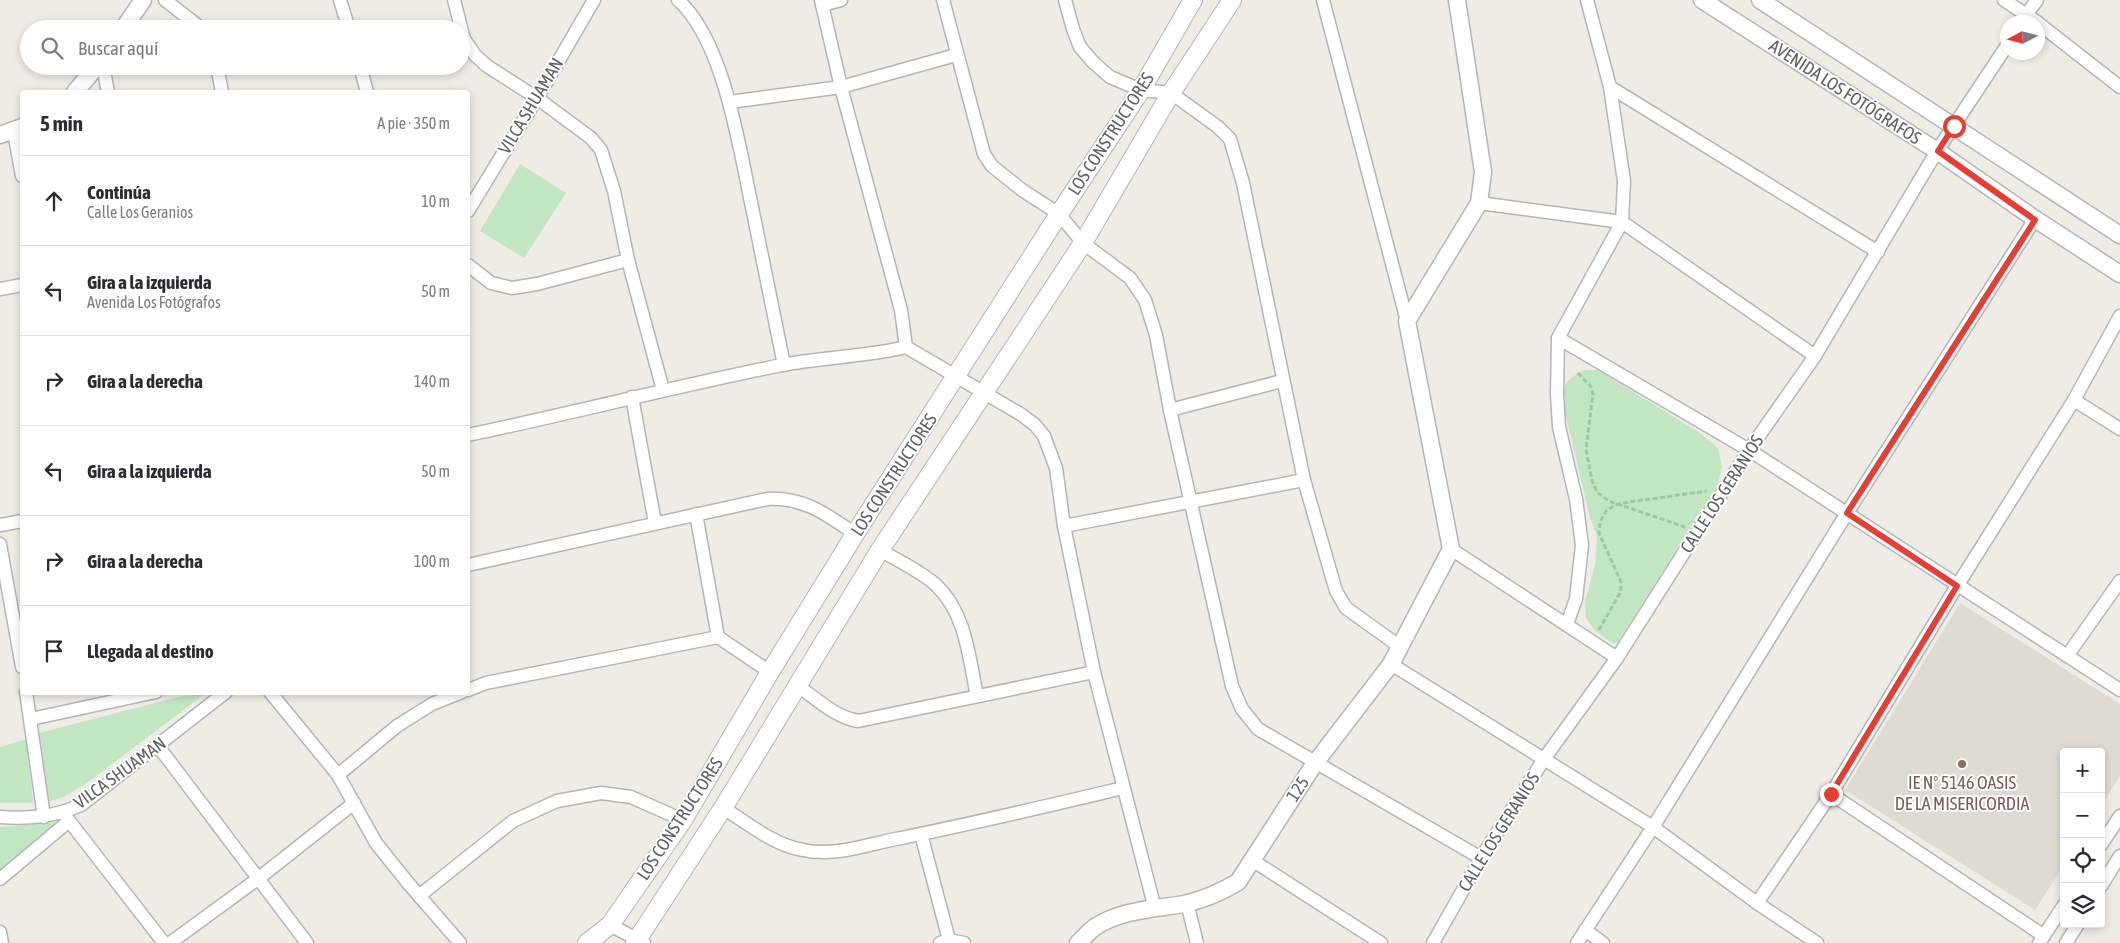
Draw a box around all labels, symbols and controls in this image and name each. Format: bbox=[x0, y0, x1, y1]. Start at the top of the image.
north arrow bbox=[2000, 15, 2045, 60]
search box bbox=[20, 20, 470, 75]
icon: search bbox=[38, 34, 66, 62]
street label: AVENIDA LOS FOTÓGRAFOS bbox=[1765, 35, 1925, 149]
text: Buscar aquí bbox=[78, 37, 158, 59]
street label: VILCA SHUAMAN bbox=[494, 54, 567, 158]
street label: LOS CONSTRUCTORES bbox=[1063, 68, 1158, 199]
text: 5 min bbox=[40, 111, 83, 135]
text: A pie · 350 m bbox=[377, 114, 450, 132]
route start bbox=[1943, 115, 1966, 138]
text: Continúa bbox=[87, 181, 151, 203]
icon: ahead bbox=[40, 187, 68, 215]
text: 10 m bbox=[421, 192, 450, 210]
text: Calle Los Geranios bbox=[87, 203, 193, 221]
text: Gira a la izquierda bbox=[87, 271, 212, 293]
icon: left bbox=[40, 277, 68, 305]
text: 50 m bbox=[421, 282, 450, 300]
text: Avenida Los Fotógrafos bbox=[87, 293, 221, 311]
icon: right bbox=[40, 367, 68, 395]
text: Gira a la derecha bbox=[87, 370, 203, 392]
text: 140 m bbox=[414, 372, 450, 390]
street label: LOS CONSTRUCTORES bbox=[846, 409, 941, 540]
street label: CALLE LOS GERANIOS bbox=[1676, 430, 1768, 557]
icon: left bbox=[40, 457, 68, 485]
text: Gira a la izquierda bbox=[87, 460, 212, 482]
text: 50 m bbox=[421, 462, 450, 480]
icon: right bbox=[40, 547, 68, 575]
text: Gira a la derecha bbox=[87, 550, 203, 572]
text: 100 m bbox=[414, 552, 450, 570]
icon: arrive bbox=[40, 637, 68, 665]
text: Llegada al destino bbox=[87, 640, 214, 662]
street label: VILCA SHUAMAN bbox=[70, 732, 170, 813]
map controls bbox=[2060, 748, 2105, 928]
button: + bbox=[2060, 748, 2105, 793]
street label: LOS CONSTRUCTORES bbox=[632, 753, 727, 884]
marker: IE N° 5146 OASIS DE LA MISERICORDIA bbox=[1956, 758, 1968, 770]
street label: CALLE LOS GERANIOS bbox=[1454, 768, 1544, 895]
street label: 125 bbox=[1282, 772, 1313, 805]
place label: IE N° 5146 OASIS DE LA MISERICORDIA bbox=[1895, 772, 2030, 814]
route end bbox=[1820, 783, 1843, 806]
button: − bbox=[2060, 793, 2105, 838]
button: locate bbox=[2060, 838, 2105, 883]
button: layers bbox=[2060, 883, 2105, 928]

